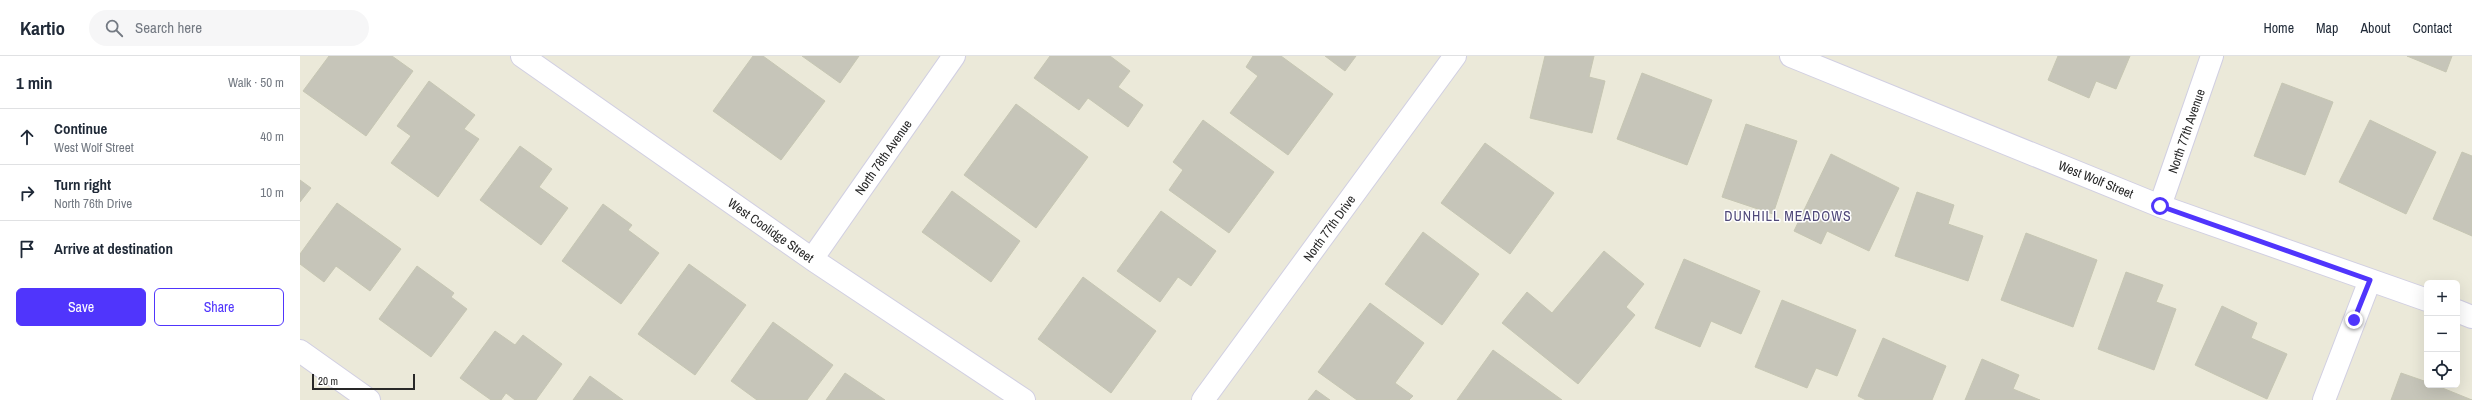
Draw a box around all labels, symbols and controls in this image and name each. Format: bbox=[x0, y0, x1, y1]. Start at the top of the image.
search box bbox=[89, 10, 369, 46]
text: Kartio bbox=[20, 15, 65, 41]
icon: search bbox=[103, 17, 125, 39]
text: Search here bbox=[135, 17, 202, 38]
text: Home bbox=[2263, 19, 2294, 37]
text: Map bbox=[2316, 19, 2338, 37]
text: About bbox=[2360, 19, 2390, 37]
text: Contact bbox=[2412, 19, 2452, 37]
text: 1 min bbox=[16, 71, 52, 94]
text: Walk · 50 m bbox=[228, 74, 284, 91]
street label: North 77th Avenue bbox=[2164, 87, 2209, 176]
street label: North 78th Avenue bbox=[851, 116, 916, 198]
text: Continue bbox=[54, 118, 107, 139]
icon: ahead bbox=[16, 126, 38, 148]
text: 40 m bbox=[260, 128, 284, 145]
text: West Wolf Street bbox=[54, 139, 134, 156]
street label: West Wolf Street bbox=[2056, 157, 2136, 202]
text: Turn right bbox=[54, 174, 111, 195]
icon: right bbox=[16, 182, 38, 204]
text: 10 m bbox=[260, 184, 284, 201]
street label: North 77th Drive bbox=[1300, 192, 1359, 265]
street label: West Coolidge Street bbox=[724, 194, 817, 266]
text: North 76th Drive bbox=[54, 195, 132, 212]
route start bbox=[2151, 197, 2169, 215]
district label: DUNHILL MEADOWS bbox=[1724, 207, 1852, 225]
icon: arrive bbox=[16, 238, 38, 260]
text: Arrive at destination bbox=[54, 238, 173, 259]
map controls bbox=[2424, 280, 2460, 388]
button: + bbox=[2424, 280, 2460, 316]
button: Save bbox=[16, 288, 146, 326]
button: Share bbox=[154, 288, 284, 326]
route end bbox=[2345, 311, 2363, 329]
button: − bbox=[2424, 316, 2460, 352]
button: locate bbox=[2424, 352, 2460, 388]
scale bar bbox=[312, 372, 415, 391]
text: 20 m bbox=[318, 374, 338, 388]

